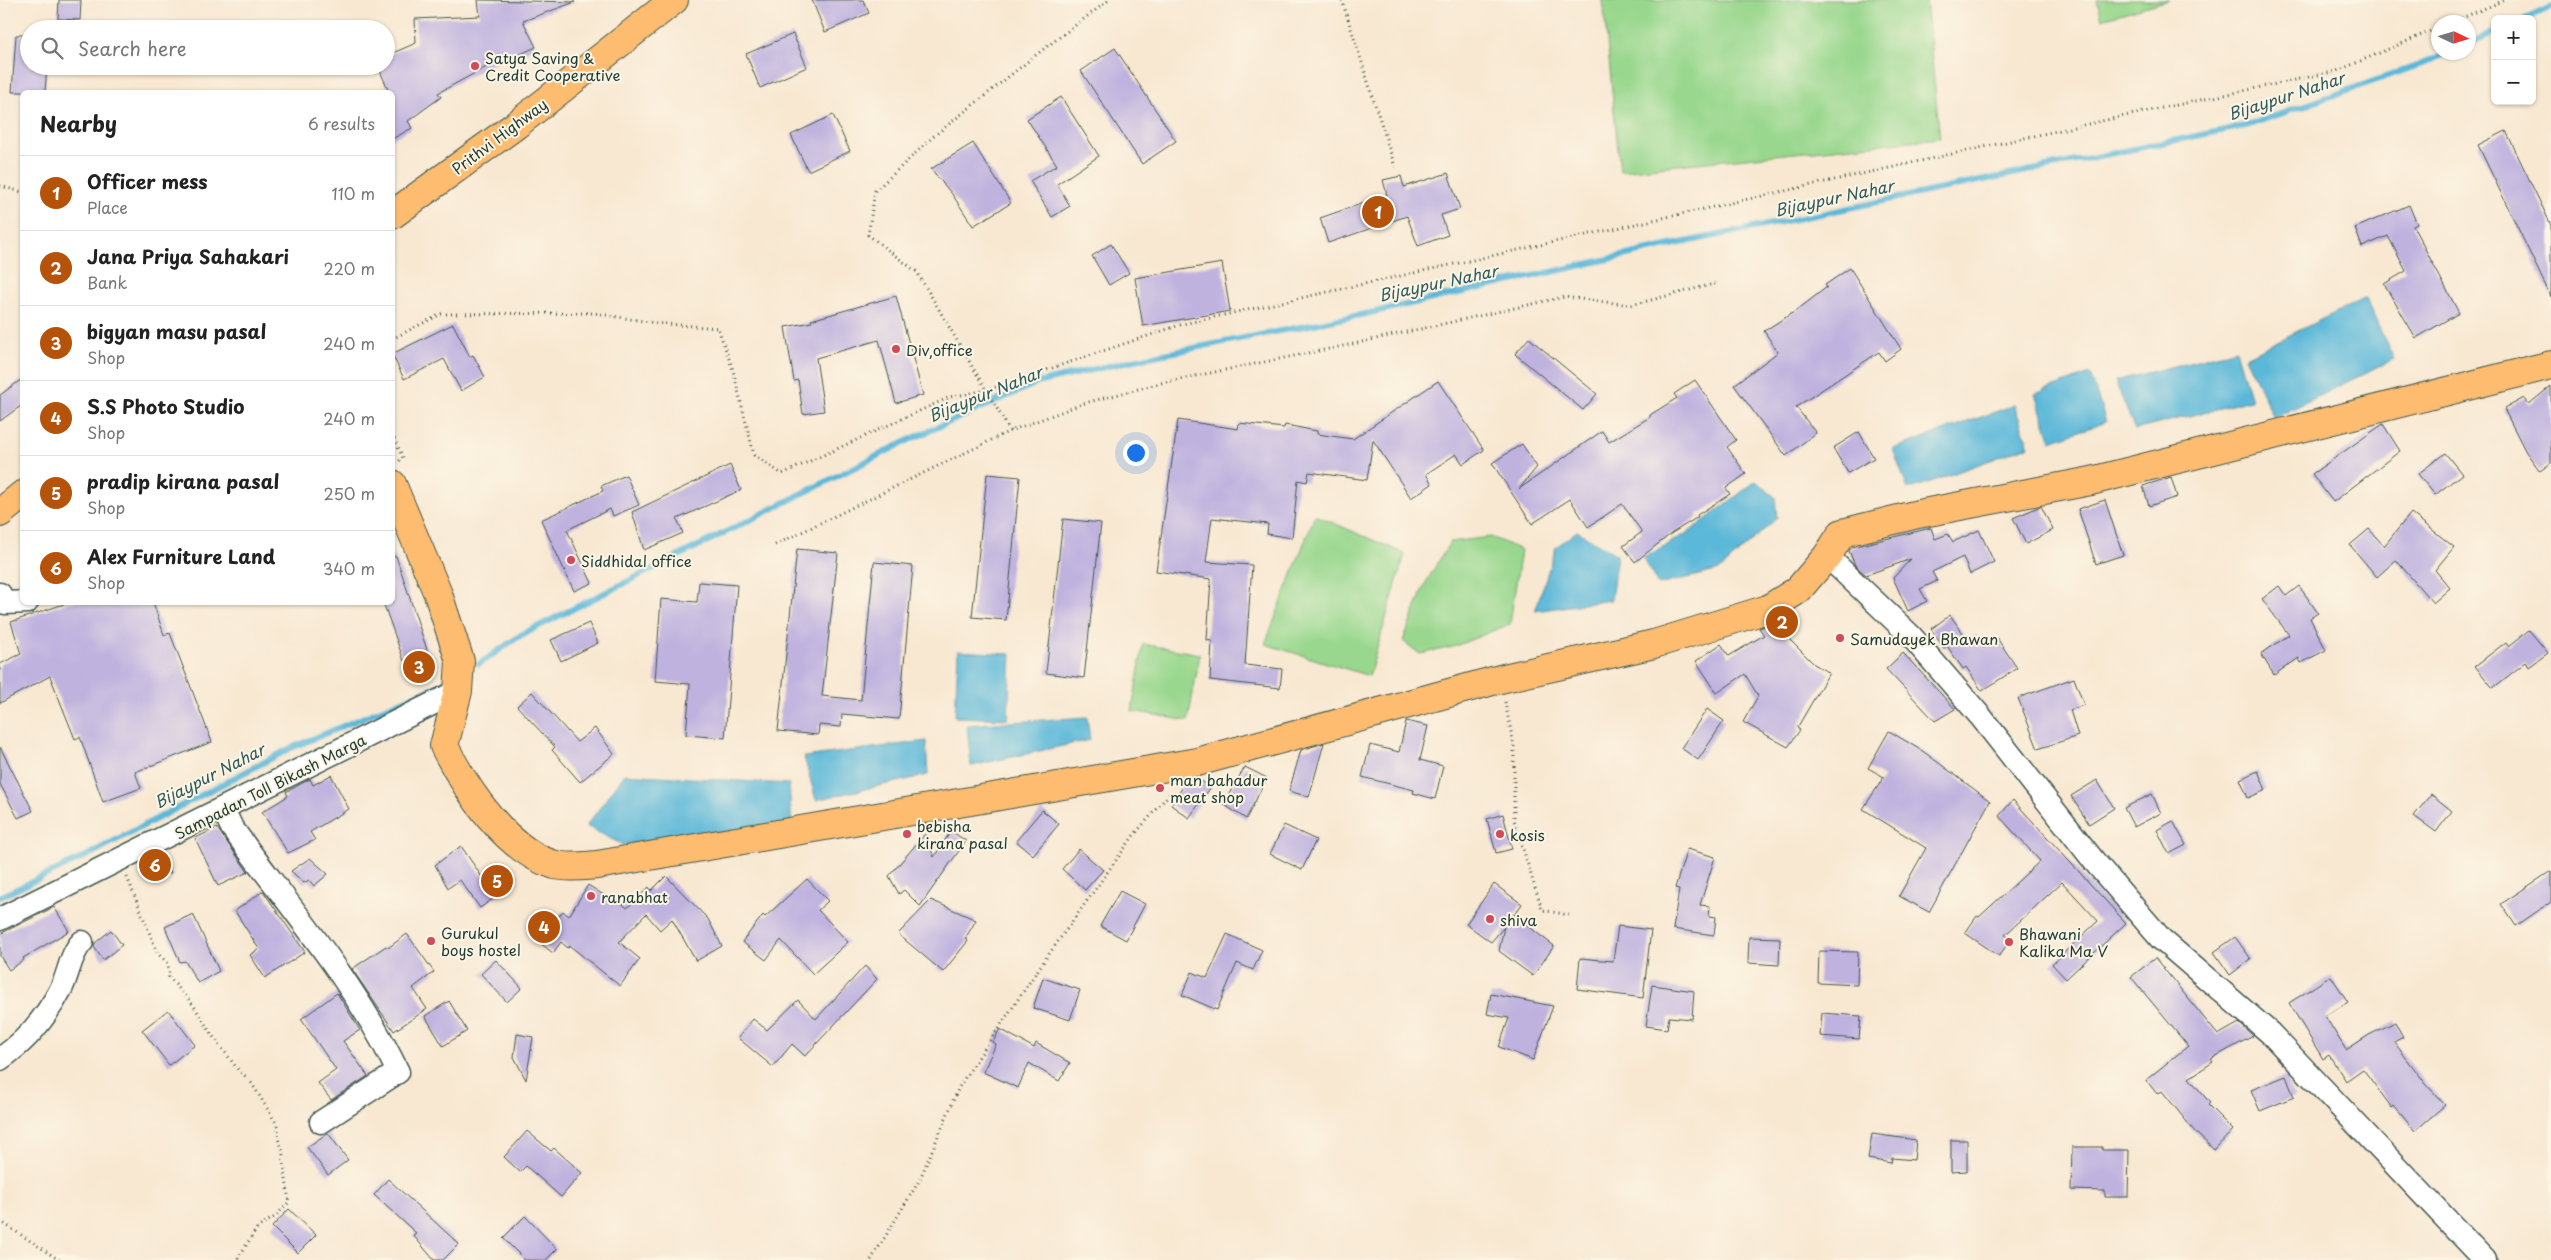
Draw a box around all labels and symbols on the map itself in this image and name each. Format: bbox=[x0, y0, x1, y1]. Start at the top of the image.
north arrow bbox=[2431, 15, 2476, 60]
place label: Satya Saving & Credit Cooperative bbox=[485, 46, 620, 86]
marker: Satya Saving & Credit Cooperative bbox=[469, 60, 481, 72]
water label: Bijaypur Nahar bbox=[2225, 64, 2350, 125]
street label: Prithvi Highway bbox=[446, 92, 552, 180]
water label: Bijaypur Nahar bbox=[1772, 172, 1898, 221]
pin: 1 bbox=[1362, 193, 1394, 231]
water label: Bijaypur Nahar bbox=[1376, 257, 1502, 306]
place label: Div,office bbox=[906, 338, 973, 361]
marker: Div,office bbox=[890, 343, 902, 355]
water label: Bijaypur Nahar bbox=[924, 358, 1048, 427]
your location bbox=[1123, 440, 1149, 466]
place label: Siddhidal office bbox=[581, 549, 692, 572]
marker: Siddhidal office bbox=[565, 554, 577, 566]
pin: 2 bbox=[1766, 603, 1798, 641]
place label: Samudayek Bhawan bbox=[1850, 627, 1998, 650]
marker: Samudayek Bhawan bbox=[1834, 632, 1846, 644]
pin: 3 bbox=[403, 648, 435, 686]
street label: Sampadan Toll Bikash Marga bbox=[170, 727, 370, 844]
water label: Bijaypur Nahar bbox=[150, 736, 271, 813]
place label: man bahadur meat shop bbox=[1170, 768, 1267, 808]
marker: man bahadur meat shop bbox=[1154, 782, 1166, 794]
place label: bebisha kirana pasal bbox=[917, 814, 1008, 854]
place label: kosis bbox=[1510, 823, 1545, 846]
marker: bebisha kirana pasal bbox=[901, 828, 913, 840]
marker: kosis bbox=[1494, 828, 1506, 840]
pin: 6 bbox=[139, 846, 171, 884]
pin: 5 bbox=[481, 862, 513, 900]
place label: ranabhat bbox=[601, 885, 668, 908]
marker: ranabhat bbox=[585, 890, 597, 902]
pin: 4 bbox=[528, 908, 560, 946]
place label: shiva bbox=[1500, 908, 1537, 931]
marker: shiva bbox=[1484, 913, 1496, 925]
place label: Gurukul boys hostel bbox=[441, 921, 521, 961]
place label: Bhawani Kalika Ma V bbox=[2019, 922, 2108, 962]
marker: Gurukul boys hostel bbox=[425, 935, 437, 947]
marker: Bhawani Kalika Ma V bbox=[2003, 936, 2015, 948]

